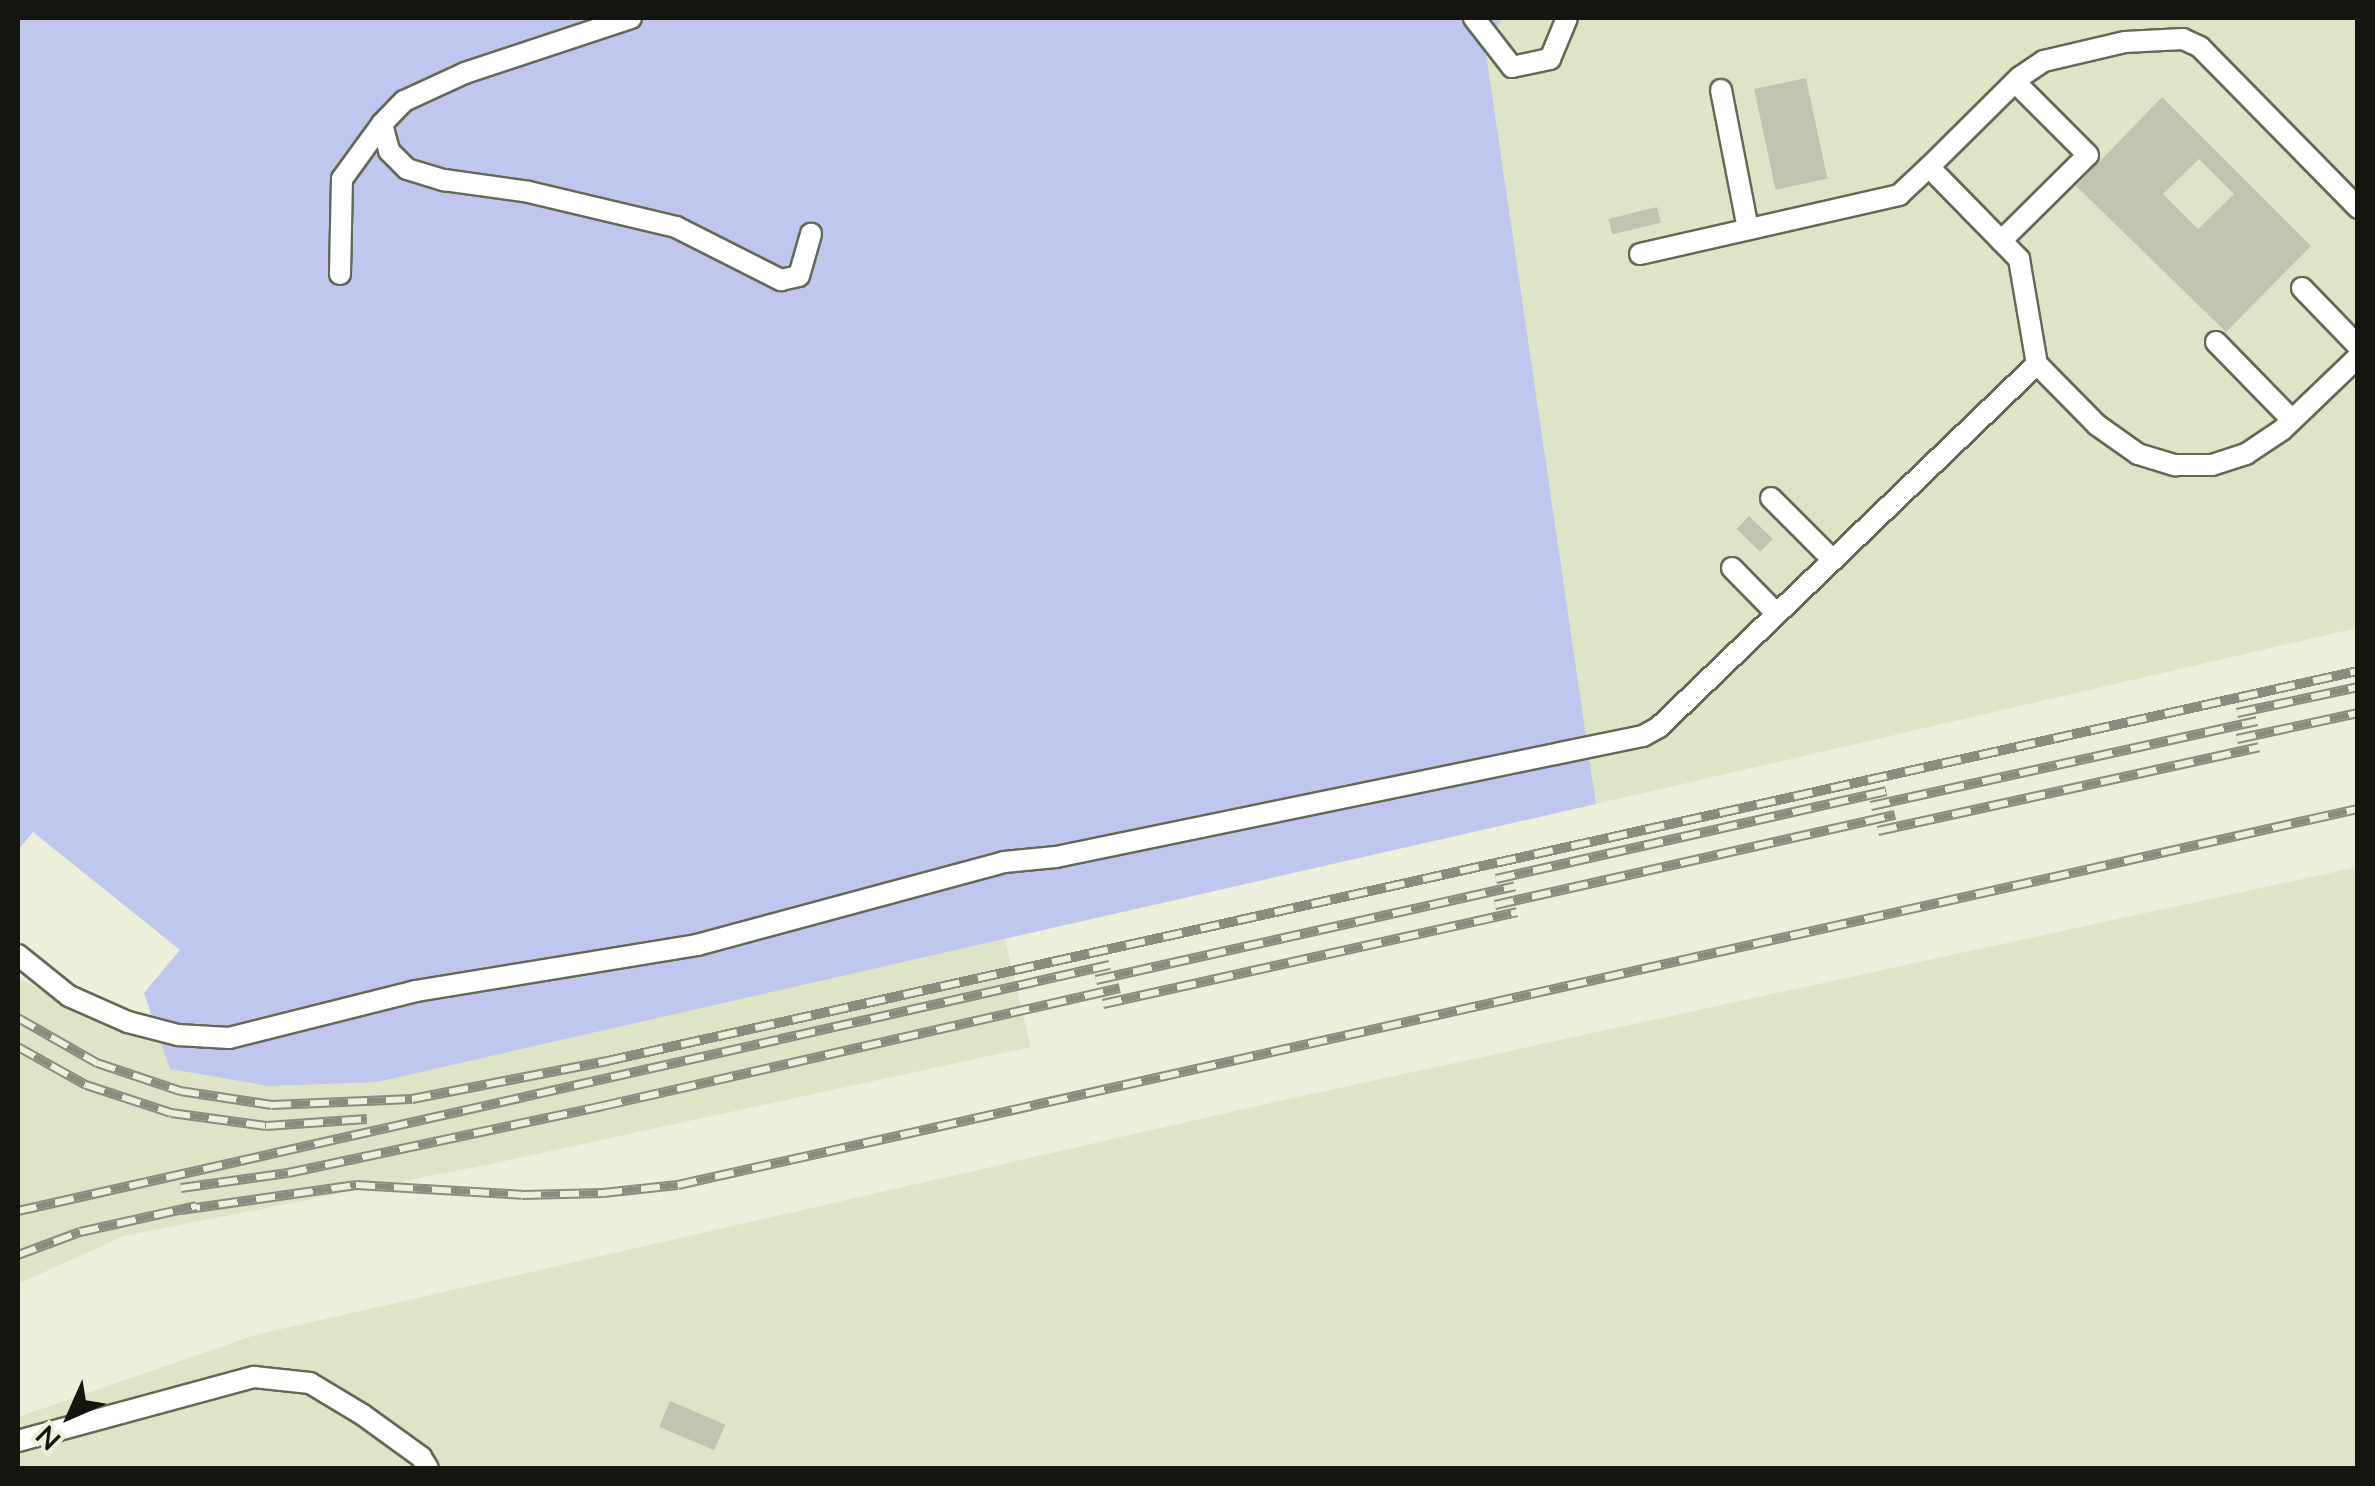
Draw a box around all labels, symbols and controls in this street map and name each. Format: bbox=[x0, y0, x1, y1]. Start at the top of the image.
north arrow bbox=[20, 1366, 120, 1466]
text: N bbox=[28, 1416, 70, 1458]

